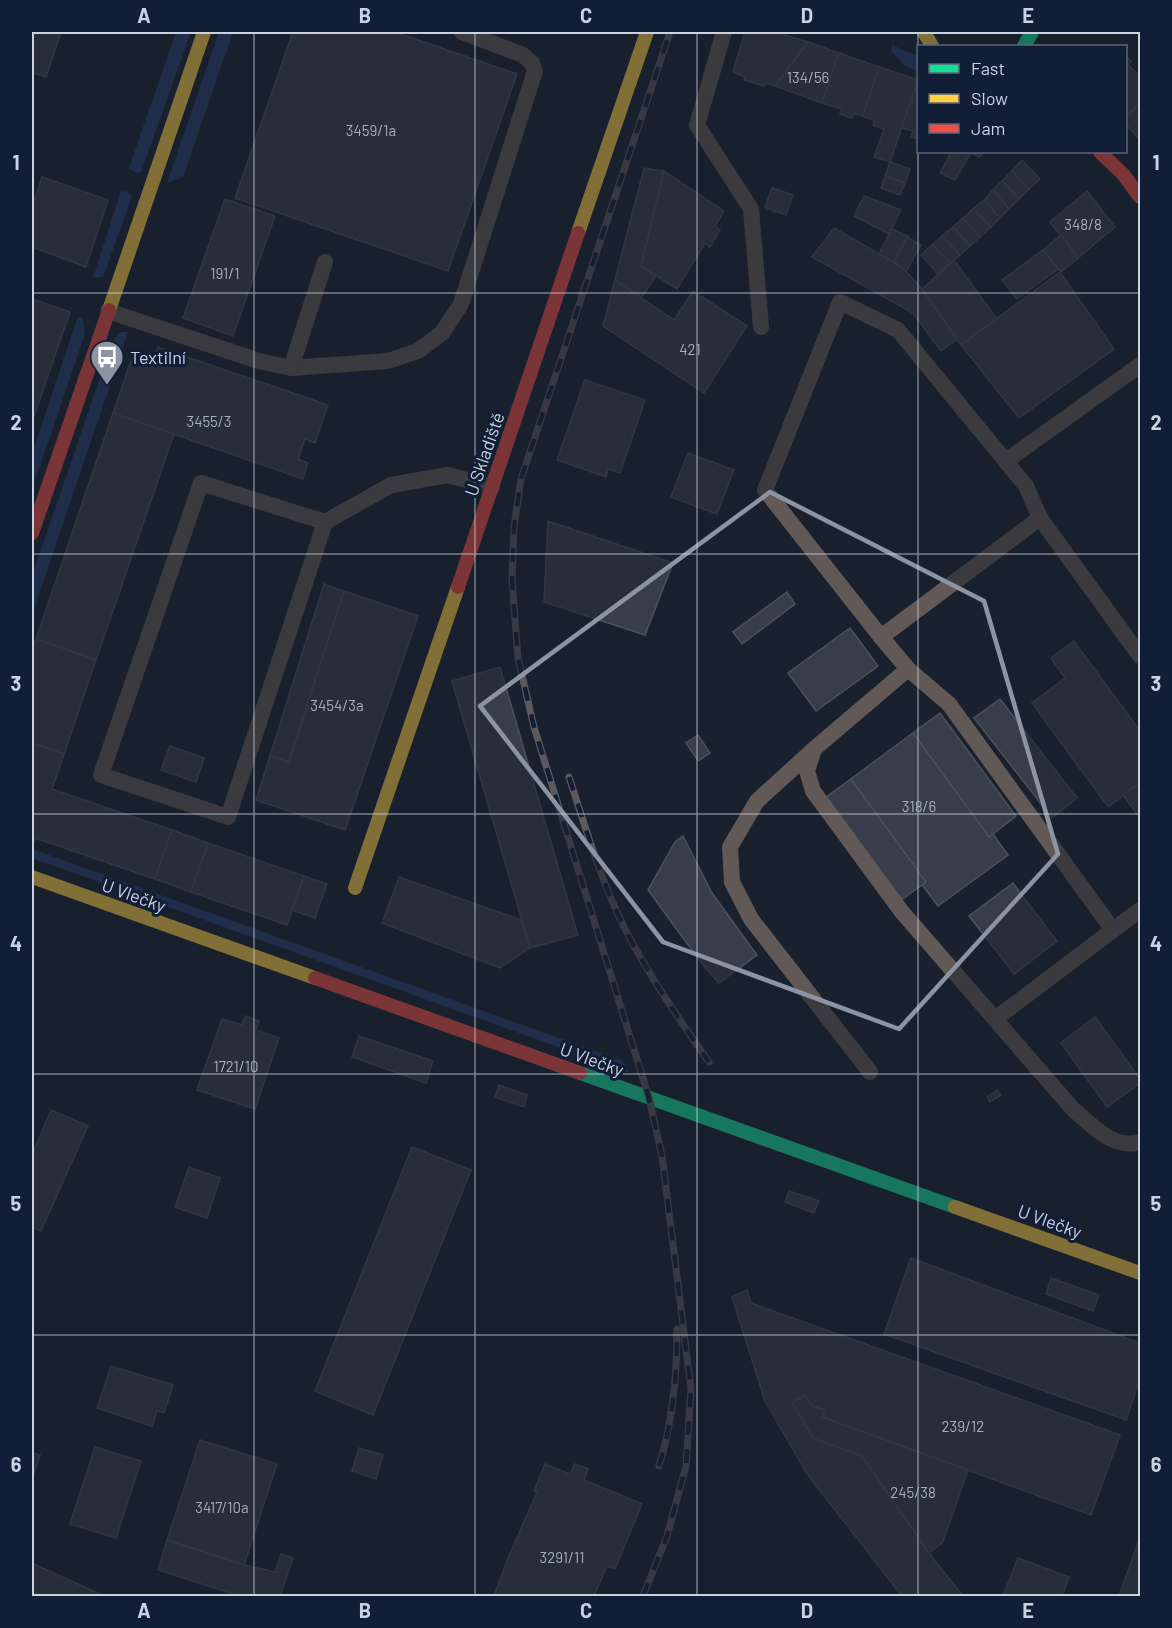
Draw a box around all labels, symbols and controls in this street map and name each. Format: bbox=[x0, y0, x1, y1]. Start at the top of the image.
text: A bbox=[137, 3, 151, 27]
text: B bbox=[359, 3, 371, 27]
text: C bbox=[580, 3, 592, 27]
text: D bbox=[801, 3, 813, 27]
text: E bbox=[1022, 3, 1034, 27]
legend bbox=[917, 45, 1127, 153]
text: Fast bbox=[971, 57, 1005, 79]
house number: 134/56 bbox=[787, 68, 829, 86]
text: Slow bbox=[971, 87, 1008, 109]
text: Jam bbox=[971, 117, 1005, 139]
house number: 3459/1a bbox=[346, 121, 396, 139]
text: 1 bbox=[12, 150, 20, 174]
text: 1 bbox=[1152, 150, 1160, 174]
house number: 348/8 bbox=[1064, 215, 1102, 233]
house number: 191/1 bbox=[210, 264, 240, 282]
bus stop icon: Textilní bbox=[89, 339, 125, 386]
house number: 421 bbox=[679, 340, 701, 358]
place label: Textilní bbox=[130, 346, 186, 368]
street label: U Skladiště bbox=[459, 409, 509, 499]
text: 2 bbox=[10, 410, 22, 434]
text: 2 bbox=[1150, 410, 1162, 434]
house number: 3455/3 bbox=[186, 412, 232, 430]
text: 3 bbox=[11, 671, 21, 695]
text: 3 bbox=[1151, 671, 1161, 695]
house number: 3454/3a bbox=[310, 696, 364, 714]
house number: 318/6 bbox=[902, 797, 936, 815]
street label: U Vlečky bbox=[99, 873, 169, 917]
text: 4 bbox=[10, 931, 22, 955]
text: 4 bbox=[1150, 931, 1162, 955]
street label: U Vlečky bbox=[557, 1037, 627, 1081]
house number: 1721/10 bbox=[213, 1057, 259, 1075]
text: 5 bbox=[11, 1191, 22, 1215]
text: 5 bbox=[1151, 1191, 1162, 1215]
street label: U Vlečky bbox=[1015, 1199, 1085, 1243]
house number: 239/12 bbox=[942, 1417, 984, 1435]
text: 6 bbox=[11, 1452, 22, 1476]
text: 6 bbox=[1151, 1452, 1162, 1476]
house number: 245/38 bbox=[890, 1483, 936, 1501]
house number: 3417/10a bbox=[195, 1498, 249, 1516]
house number: 3291/11 bbox=[539, 1548, 585, 1566]
text: A bbox=[137, 1598, 151, 1622]
text: B bbox=[359, 1598, 371, 1622]
text: C bbox=[580, 1598, 592, 1622]
text: D bbox=[801, 1598, 813, 1622]
text: E bbox=[1022, 1598, 1034, 1622]

